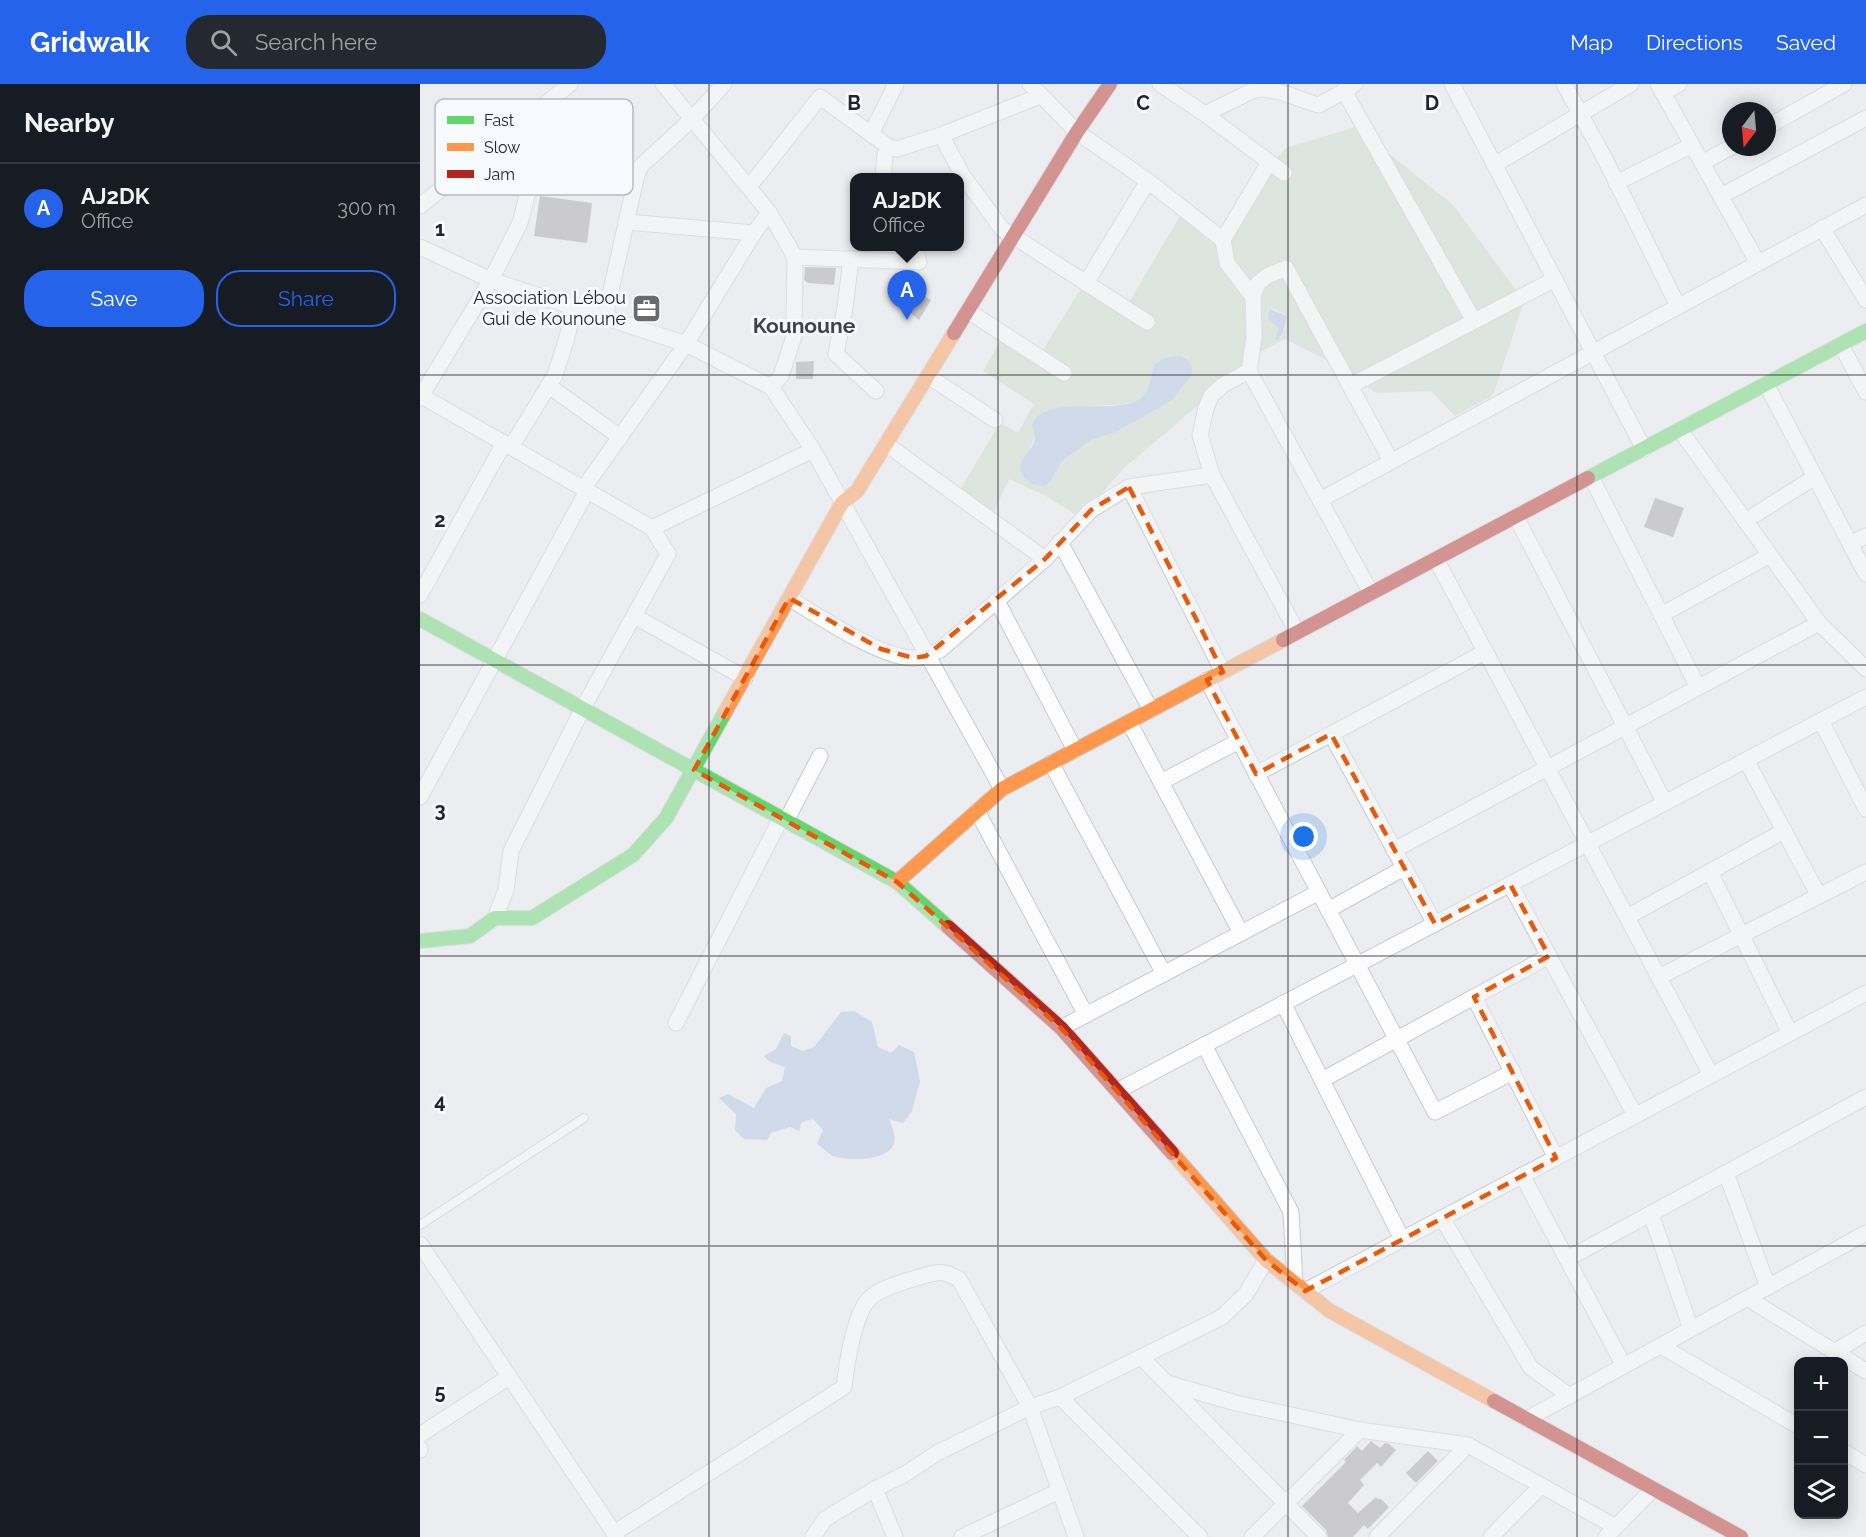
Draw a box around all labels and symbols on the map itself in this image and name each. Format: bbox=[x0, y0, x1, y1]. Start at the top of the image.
text: B bbox=[847, 91, 861, 115]
text: C bbox=[1136, 91, 1150, 115]
text: D bbox=[1425, 91, 1439, 115]
legend bbox=[435, 99, 633, 195]
north arrow bbox=[1722, 102, 1776, 156]
text: Fast bbox=[484, 111, 515, 130]
text: Slow bbox=[484, 138, 520, 157]
text: Jam bbox=[484, 165, 515, 184]
text: 1 bbox=[435, 217, 445, 241]
pin: A bbox=[888, 270, 926, 320]
place label: Association Lébou Gui de Kounoune bbox=[473, 287, 626, 329]
office icon: Association Lébou Gui de Kounoune bbox=[631, 292, 663, 324]
district label: Kounoune bbox=[753, 313, 856, 338]
text: 2 bbox=[434, 508, 446, 532]
text: 3 bbox=[434, 798, 446, 822]
your location bbox=[1289, 822, 1318, 851]
text: 4 bbox=[434, 1089, 446, 1113]
text: 5 bbox=[434, 1380, 446, 1404]

